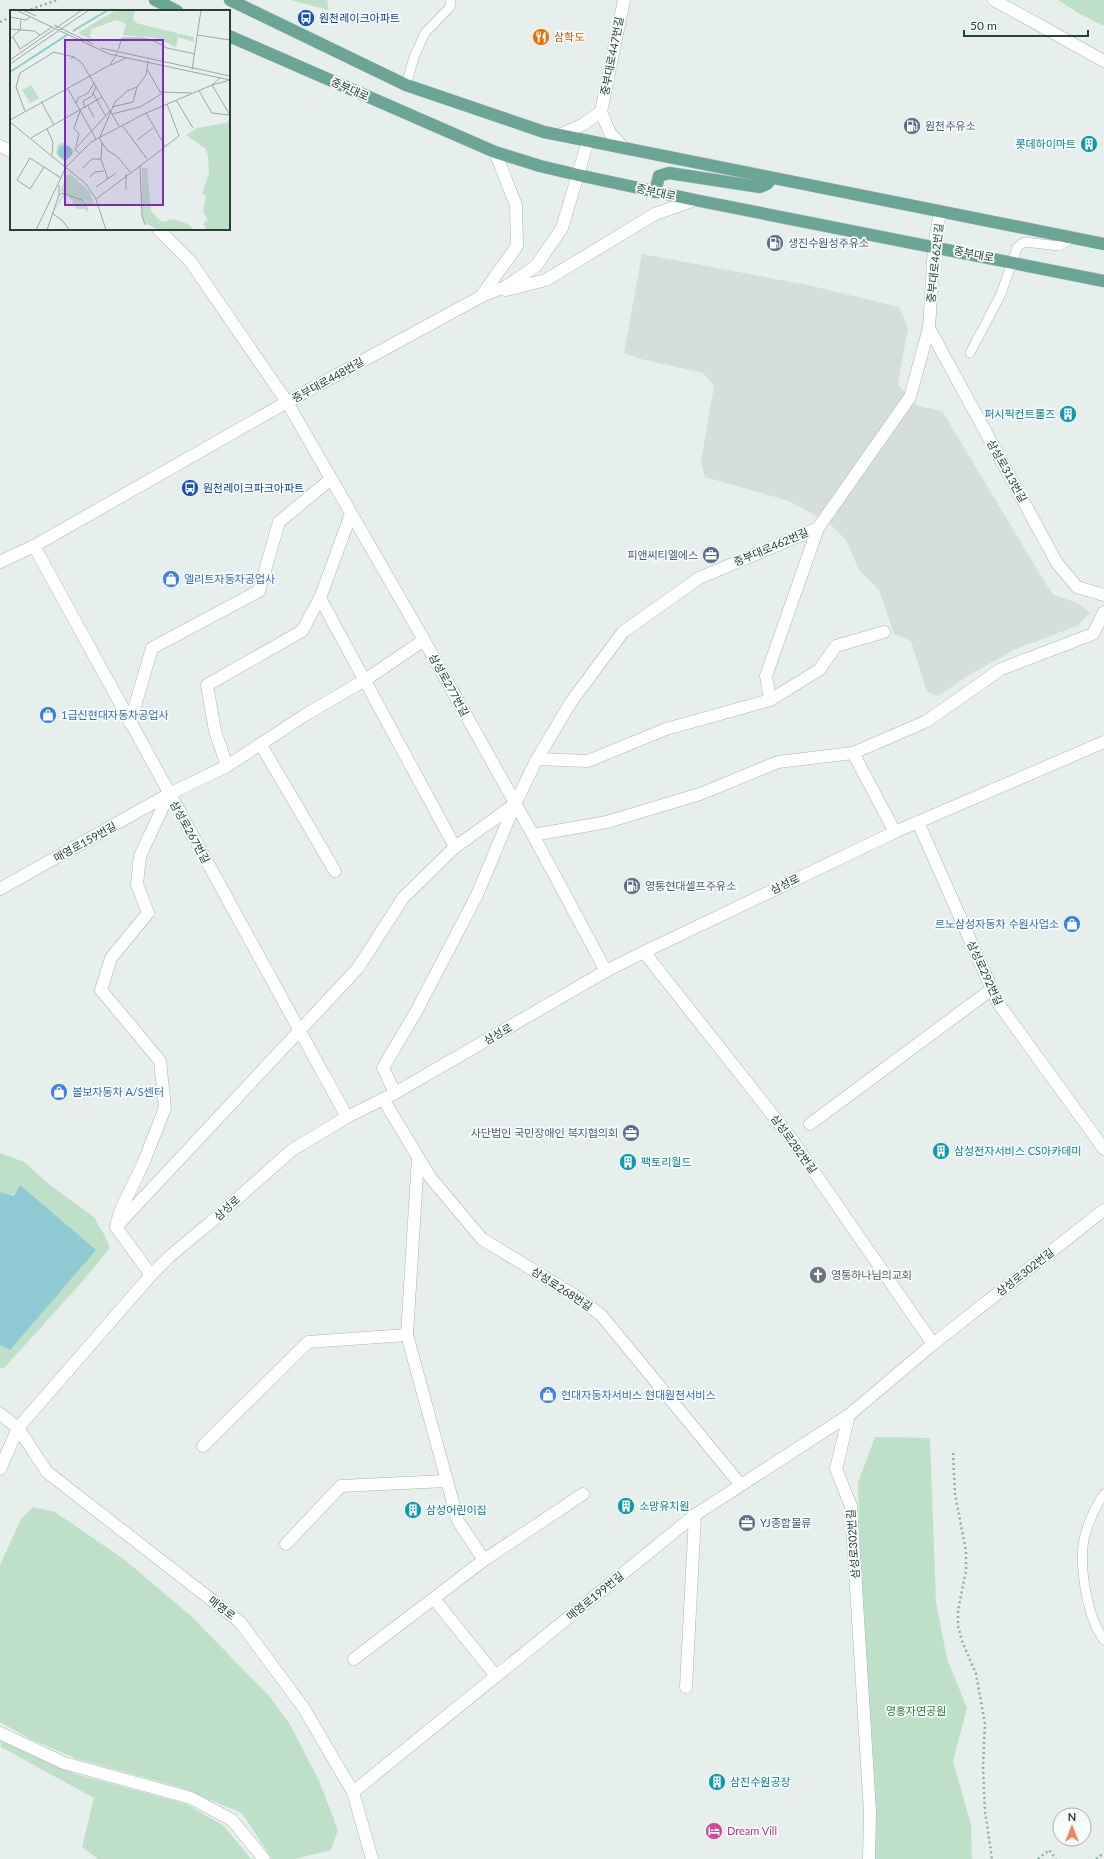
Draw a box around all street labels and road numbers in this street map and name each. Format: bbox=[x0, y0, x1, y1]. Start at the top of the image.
street label: 중부대로447번길 bbox=[598, 15, 626, 96]
street label: 중부대로 bbox=[329, 74, 371, 103]
street label: 중부대로 bbox=[635, 181, 677, 202]
street label: 중부대로462번길 bbox=[924, 223, 945, 303]
street label: 중부대로 bbox=[953, 243, 995, 264]
street label: 중부대로448번길 bbox=[290, 355, 366, 405]
street label: 삼성로313번길 bbox=[985, 437, 1030, 504]
street label: 중부대로462번길 bbox=[732, 525, 810, 568]
street label: 삼성로277번길 bbox=[427, 651, 472, 718]
street label: 삼성로267번길 bbox=[168, 798, 213, 865]
street label: 매영로159번길 bbox=[51, 819, 118, 864]
street label: 삼성로 bbox=[768, 871, 801, 896]
street label: 삼성로292번길 bbox=[965, 938, 1006, 1007]
street label: 삼성로 bbox=[481, 1020, 514, 1047]
street label: 삼성로282번길 bbox=[769, 1112, 820, 1176]
street label: 삼성로 bbox=[211, 1193, 242, 1223]
street label: 삼성로302번길 bbox=[993, 1245, 1056, 1298]
street label: 삼성로268번길 bbox=[529, 1264, 595, 1313]
street label: 삼성로302번길 bbox=[844, 1509, 861, 1579]
street label: 매영로199번길 bbox=[563, 1569, 626, 1623]
street label: 매영로 bbox=[206, 1593, 238, 1622]

